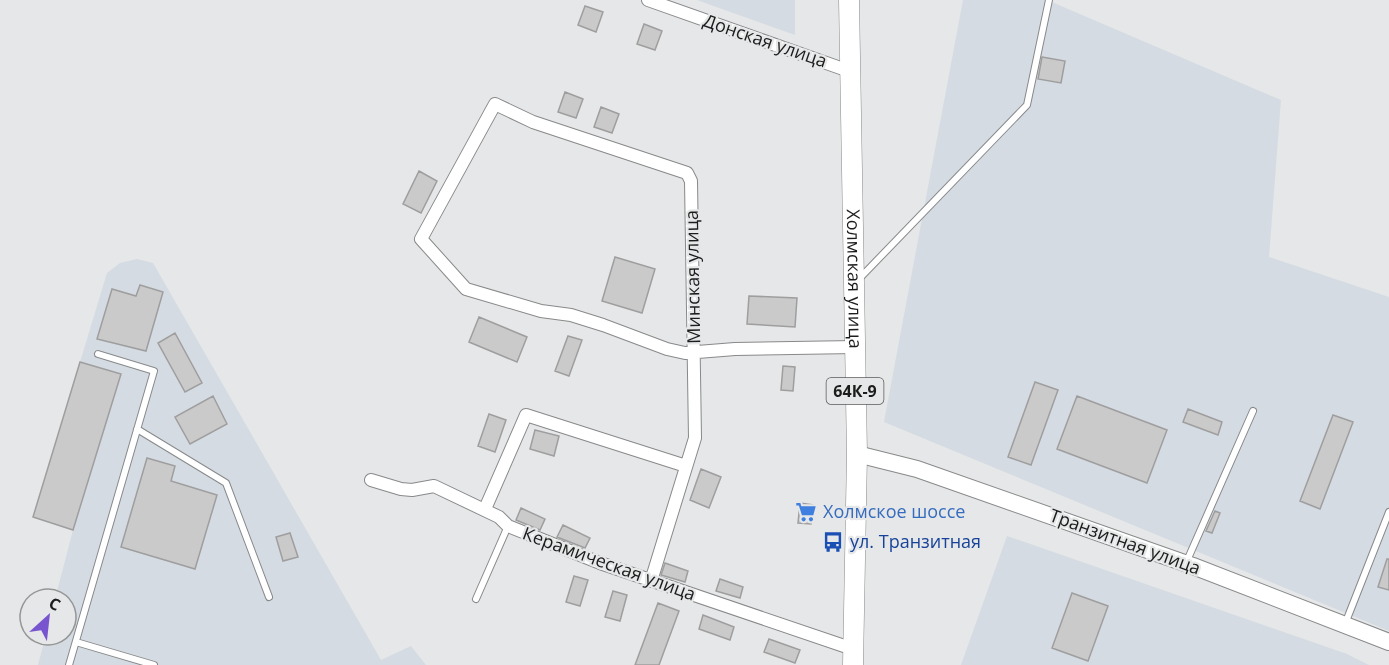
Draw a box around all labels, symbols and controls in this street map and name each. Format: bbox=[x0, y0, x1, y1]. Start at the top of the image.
street label: Донская улица bbox=[700, 8, 830, 72]
street label: Холмская улица bbox=[842, 209, 868, 349]
street label: Минская улица bbox=[679, 210, 705, 344]
road number: 64К-9 bbox=[826, 378, 884, 404]
place label: Холмское шоссе bbox=[823, 499, 965, 523]
supermarket icon: Холмское шоссе bbox=[794, 500, 818, 524]
street label: Транзитная улица bbox=[1047, 503, 1204, 580]
street label: Керамическая улица bbox=[520, 521, 699, 606]
place label: ул. Транзитная bbox=[850, 529, 981, 553]
bus stop icon: ул. Транзитная bbox=[821, 530, 845, 554]
north arrow bbox=[18, 587, 78, 647]
text: С bbox=[45, 592, 64, 616]

